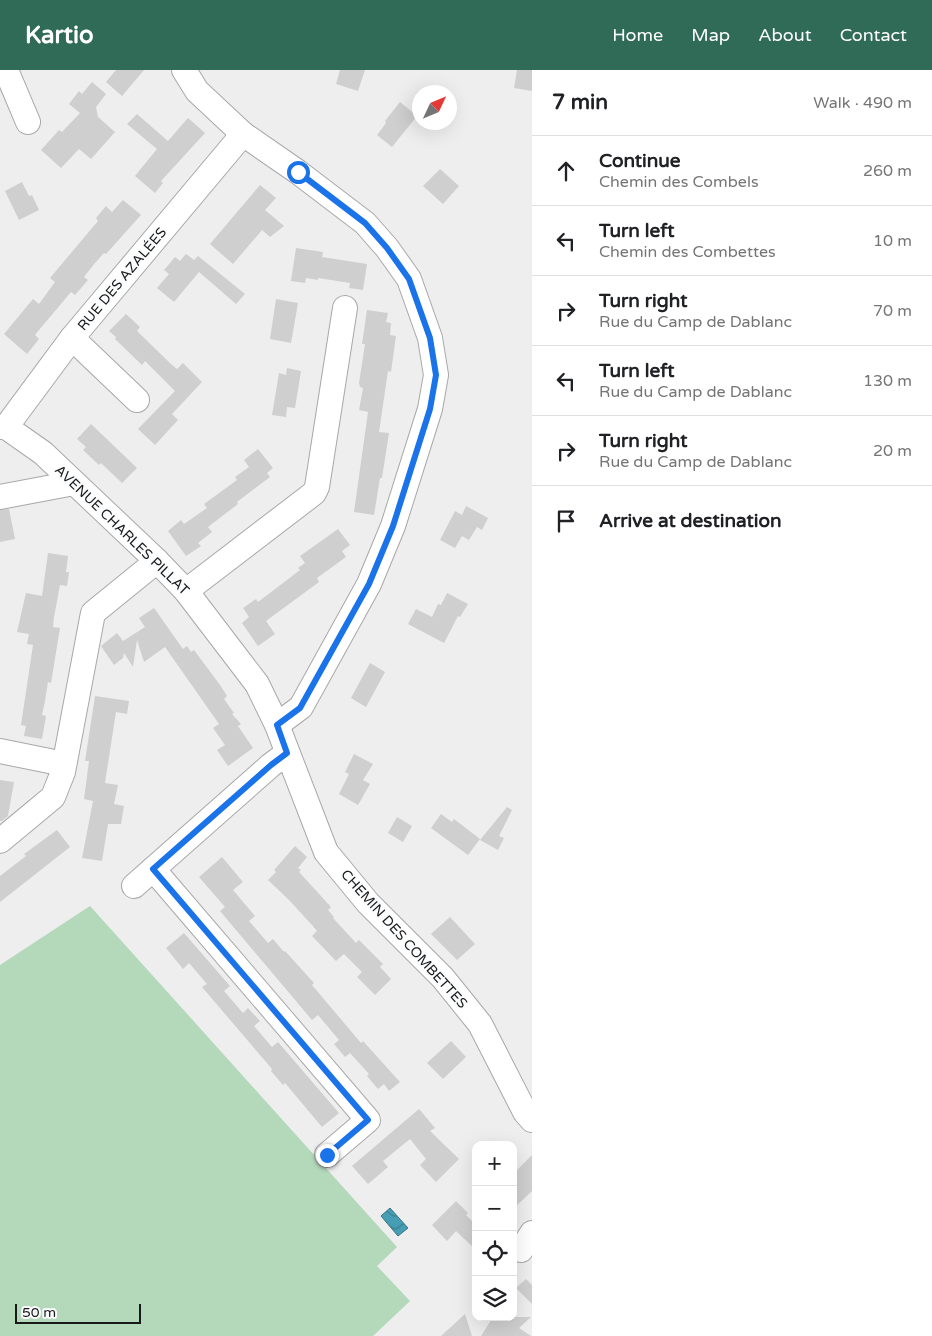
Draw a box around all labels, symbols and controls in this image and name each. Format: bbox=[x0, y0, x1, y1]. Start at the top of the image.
text: Kartio bbox=[25, 21, 94, 50]
text: Home bbox=[612, 24, 663, 46]
text: Map bbox=[691, 24, 730, 46]
text: About bbox=[758, 24, 812, 46]
text: Contact bbox=[840, 24, 907, 46]
north arrow bbox=[412, 85, 457, 130]
text: 7 min bbox=[552, 90, 608, 115]
text: Walk · 490 m bbox=[813, 93, 912, 113]
text: Continue bbox=[599, 150, 681, 172]
icon: ahead bbox=[552, 157, 580, 185]
route start bbox=[287, 161, 310, 184]
text: 260 m bbox=[863, 161, 912, 181]
text: Chemin des Combels bbox=[599, 172, 759, 192]
text: Turn left bbox=[599, 220, 675, 242]
street label: RUE DES AZALÉES bbox=[74, 224, 170, 334]
icon: left bbox=[552, 227, 580, 255]
text: 10 m bbox=[873, 231, 912, 251]
text: Chemin des Combettes bbox=[599, 242, 776, 262]
text: Turn right bbox=[599, 290, 687, 312]
icon: right bbox=[552, 297, 580, 325]
text: 70 m bbox=[873, 301, 912, 321]
text: Rue du Camp de Dablanc bbox=[599, 312, 792, 332]
text: Turn left bbox=[599, 360, 675, 382]
icon: left bbox=[552, 367, 580, 395]
text: 130 m bbox=[863, 371, 912, 391]
text: Rue du Camp de Dablanc bbox=[599, 382, 792, 402]
text: Turn right bbox=[599, 430, 687, 452]
icon: right bbox=[552, 437, 580, 465]
text: 20 m bbox=[873, 441, 912, 461]
text: Rue du Camp de Dablanc bbox=[599, 452, 792, 472]
street label: AVENUE CHARLES PILLAT bbox=[51, 461, 193, 599]
icon: arrive bbox=[552, 507, 580, 535]
text: Arrive at destination bbox=[599, 510, 782, 532]
street label: CHEMIN DES COMBETTES bbox=[337, 866, 471, 1012]
map controls bbox=[472, 1141, 517, 1321]
button: + bbox=[472, 1141, 517, 1186]
route end bbox=[316, 1144, 339, 1167]
button: − bbox=[472, 1186, 517, 1231]
button: locate bbox=[472, 1231, 517, 1276]
button: layers bbox=[472, 1276, 517, 1321]
scale bar bbox=[15, 1301, 141, 1324]
text: 50 m bbox=[22, 1304, 56, 1321]

